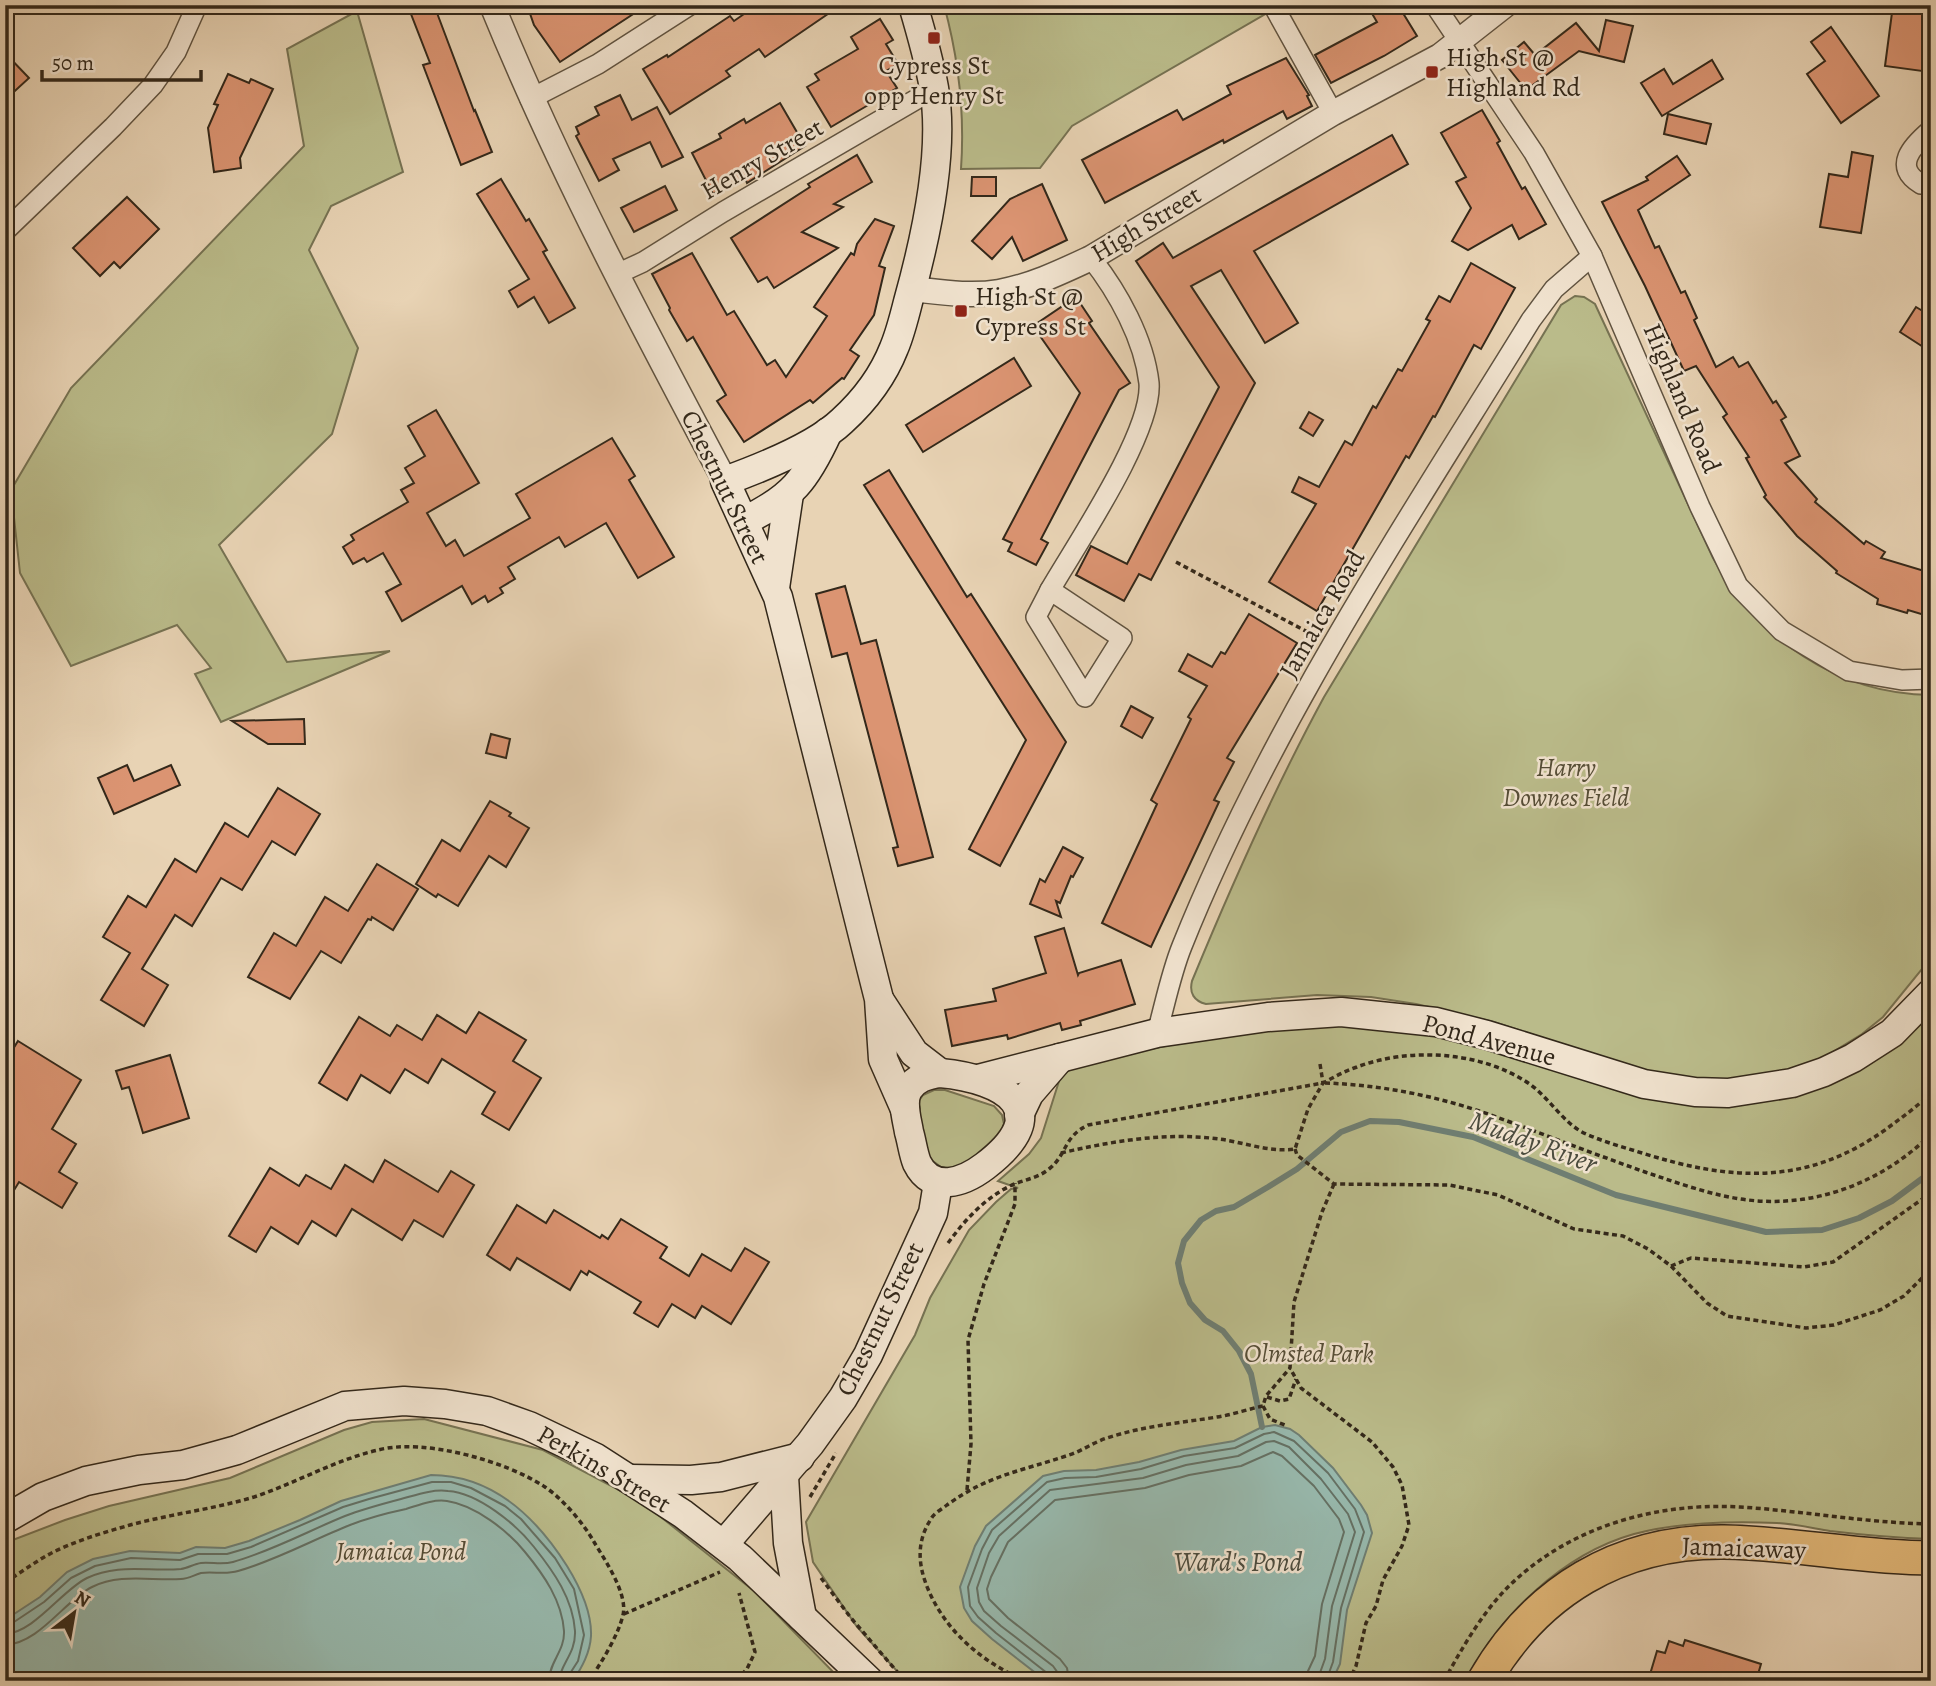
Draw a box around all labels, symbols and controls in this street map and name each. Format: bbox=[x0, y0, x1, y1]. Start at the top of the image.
marker: Cypress St opp Henry St bbox=[926, 30, 942, 46]
scale bar bbox=[42, 38, 201, 82]
place label: High St @ Highland Rd bbox=[1446, 40, 1581, 105]
place label: Cypress St opp Henry St bbox=[864, 48, 1004, 113]
text: 50 m bbox=[52, 49, 94, 77]
marker: High St @ Highland Rd bbox=[1424, 64, 1440, 80]
street label: Henry Street bbox=[694, 110, 830, 208]
street label: High Street bbox=[1084, 177, 1208, 271]
place label: High St @ Cypress St bbox=[975, 279, 1087, 344]
marker: High St @ Cypress St bbox=[953, 303, 969, 319]
street label: Highland Road bbox=[1635, 318, 1729, 478]
street label: Chestnut Street bbox=[673, 404, 777, 570]
street label: Jamaica Road bbox=[1271, 543, 1373, 685]
park label: Harry Downes Field bbox=[1503, 750, 1629, 815]
street label: Pond Avenue bbox=[1418, 1005, 1560, 1075]
water label: Muddy River bbox=[1464, 1101, 1603, 1183]
street label: Chestnut Street bbox=[828, 1236, 932, 1402]
park label: Olmsted Park bbox=[1244, 1336, 1374, 1371]
street label: Perkins Street bbox=[531, 1417, 678, 1522]
street label: Jamaicaway bbox=[1681, 1528, 1807, 1568]
park label: Jamaica Pond bbox=[335, 1534, 466, 1569]
water label: Ward's Pond bbox=[1173, 1543, 1303, 1581]
north arrow bbox=[38, 1578, 108, 1648]
text: N bbox=[70, 1585, 95, 1614]

